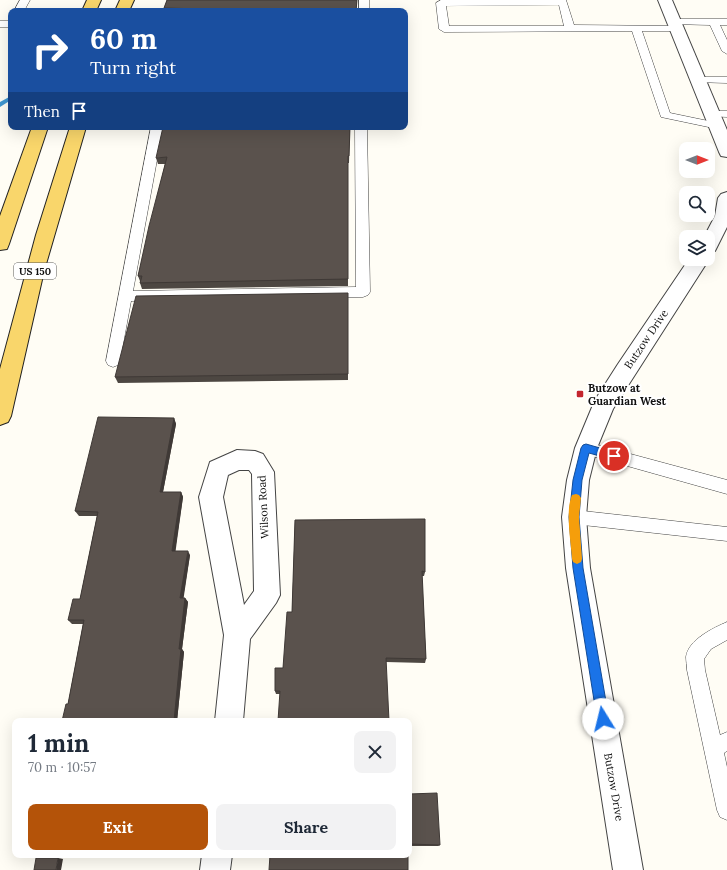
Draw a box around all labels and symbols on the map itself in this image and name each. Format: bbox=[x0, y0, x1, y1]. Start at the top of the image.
north arrow bbox=[679, 142, 715, 178]
road number: US 150 bbox=[14, 263, 56, 279]
street label: Butzow Drive bbox=[621, 307, 671, 371]
place label: Butzow at Guardian West bbox=[588, 381, 667, 408]
marker: Butzow at Guardian West bbox=[575, 389, 585, 399]
pin bbox=[597, 439, 631, 473]
street label: Wilson Road bbox=[254, 475, 272, 539]
position arrow bbox=[582, 698, 624, 740]
street label: Butzow Drive bbox=[601, 752, 627, 822]

